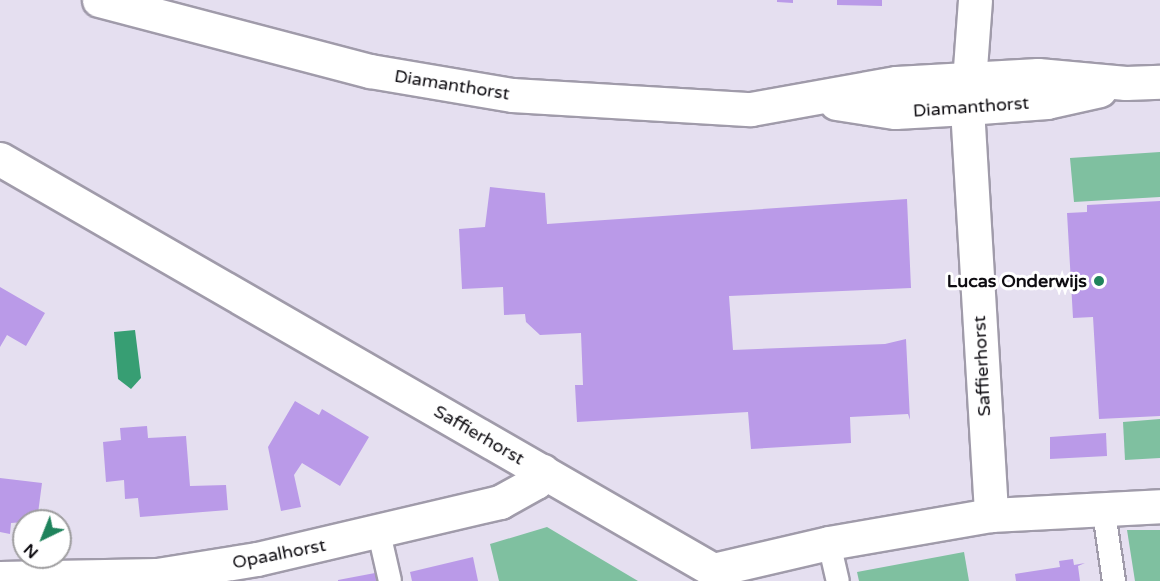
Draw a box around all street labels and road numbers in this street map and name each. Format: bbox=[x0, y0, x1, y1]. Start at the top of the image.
street label: Diamanthorst bbox=[393, 65, 511, 105]
street label: Diamanthorst bbox=[912, 92, 1030, 122]
street label: Saffierhorst bbox=[969, 315, 995, 417]
street label: Saffierhorst bbox=[430, 400, 528, 470]
street label: Opaalhorst bbox=[230, 534, 328, 574]

